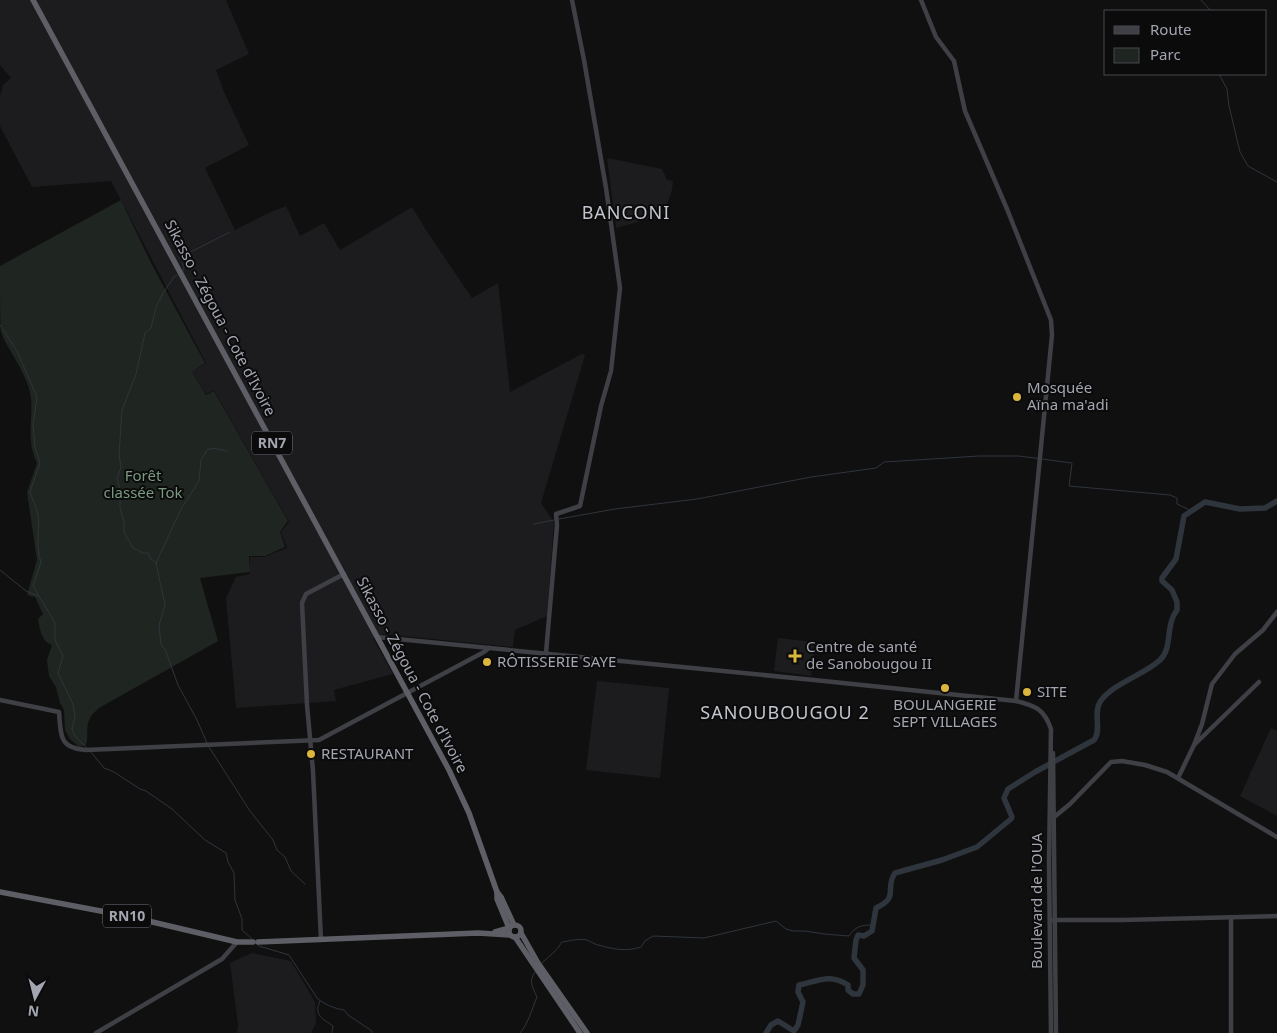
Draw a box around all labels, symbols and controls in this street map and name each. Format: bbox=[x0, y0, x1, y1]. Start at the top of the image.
legend bbox=[1104, 10, 1267, 75]
text: Route bbox=[1150, 19, 1192, 39]
text: Parc bbox=[1150, 44, 1181, 64]
district label: BANCONI bbox=[582, 200, 670, 224]
street label: Sikasso - Zégoua - Cote d'Ivoire bbox=[161, 216, 281, 419]
place label: Mosquée Aïna ma'adi bbox=[1027, 377, 1109, 414]
marker: Mosquée Aïna ma'adi bbox=[1011, 391, 1023, 403]
road number: RN7 bbox=[252, 432, 292, 454]
park label: Forêt classée Tok bbox=[103, 465, 183, 502]
street label: Sikasso - Zégoua - Cote d'Ivoire bbox=[353, 573, 473, 776]
place label: Centre de santé de Sanobougou II bbox=[806, 636, 932, 673]
marker: Centre de santé de Sanobougou II bbox=[788, 649, 802, 663]
place label: RÔTISSERIE SAYE bbox=[497, 651, 616, 671]
marker: RÔTISSERIE SAYE bbox=[481, 656, 493, 668]
place label: SITE bbox=[1037, 681, 1067, 701]
marker: BOULANGERIE SEPT VILLAGES bbox=[939, 682, 951, 694]
marker: SITE bbox=[1021, 686, 1033, 698]
place label: BOULANGERIE SEPT VILLAGES bbox=[893, 694, 997, 731]
district label: SANOUBOUGOU 2 bbox=[700, 700, 870, 724]
place label: RESTAURANT bbox=[321, 743, 414, 763]
marker: RESTAURANT bbox=[305, 748, 317, 760]
street label: Boulevard de l'OUA bbox=[1026, 833, 1046, 969]
road number: RN10 bbox=[103, 904, 151, 928]
north arrow bbox=[10, 973, 60, 1023]
text: N bbox=[27, 1001, 40, 1022]

